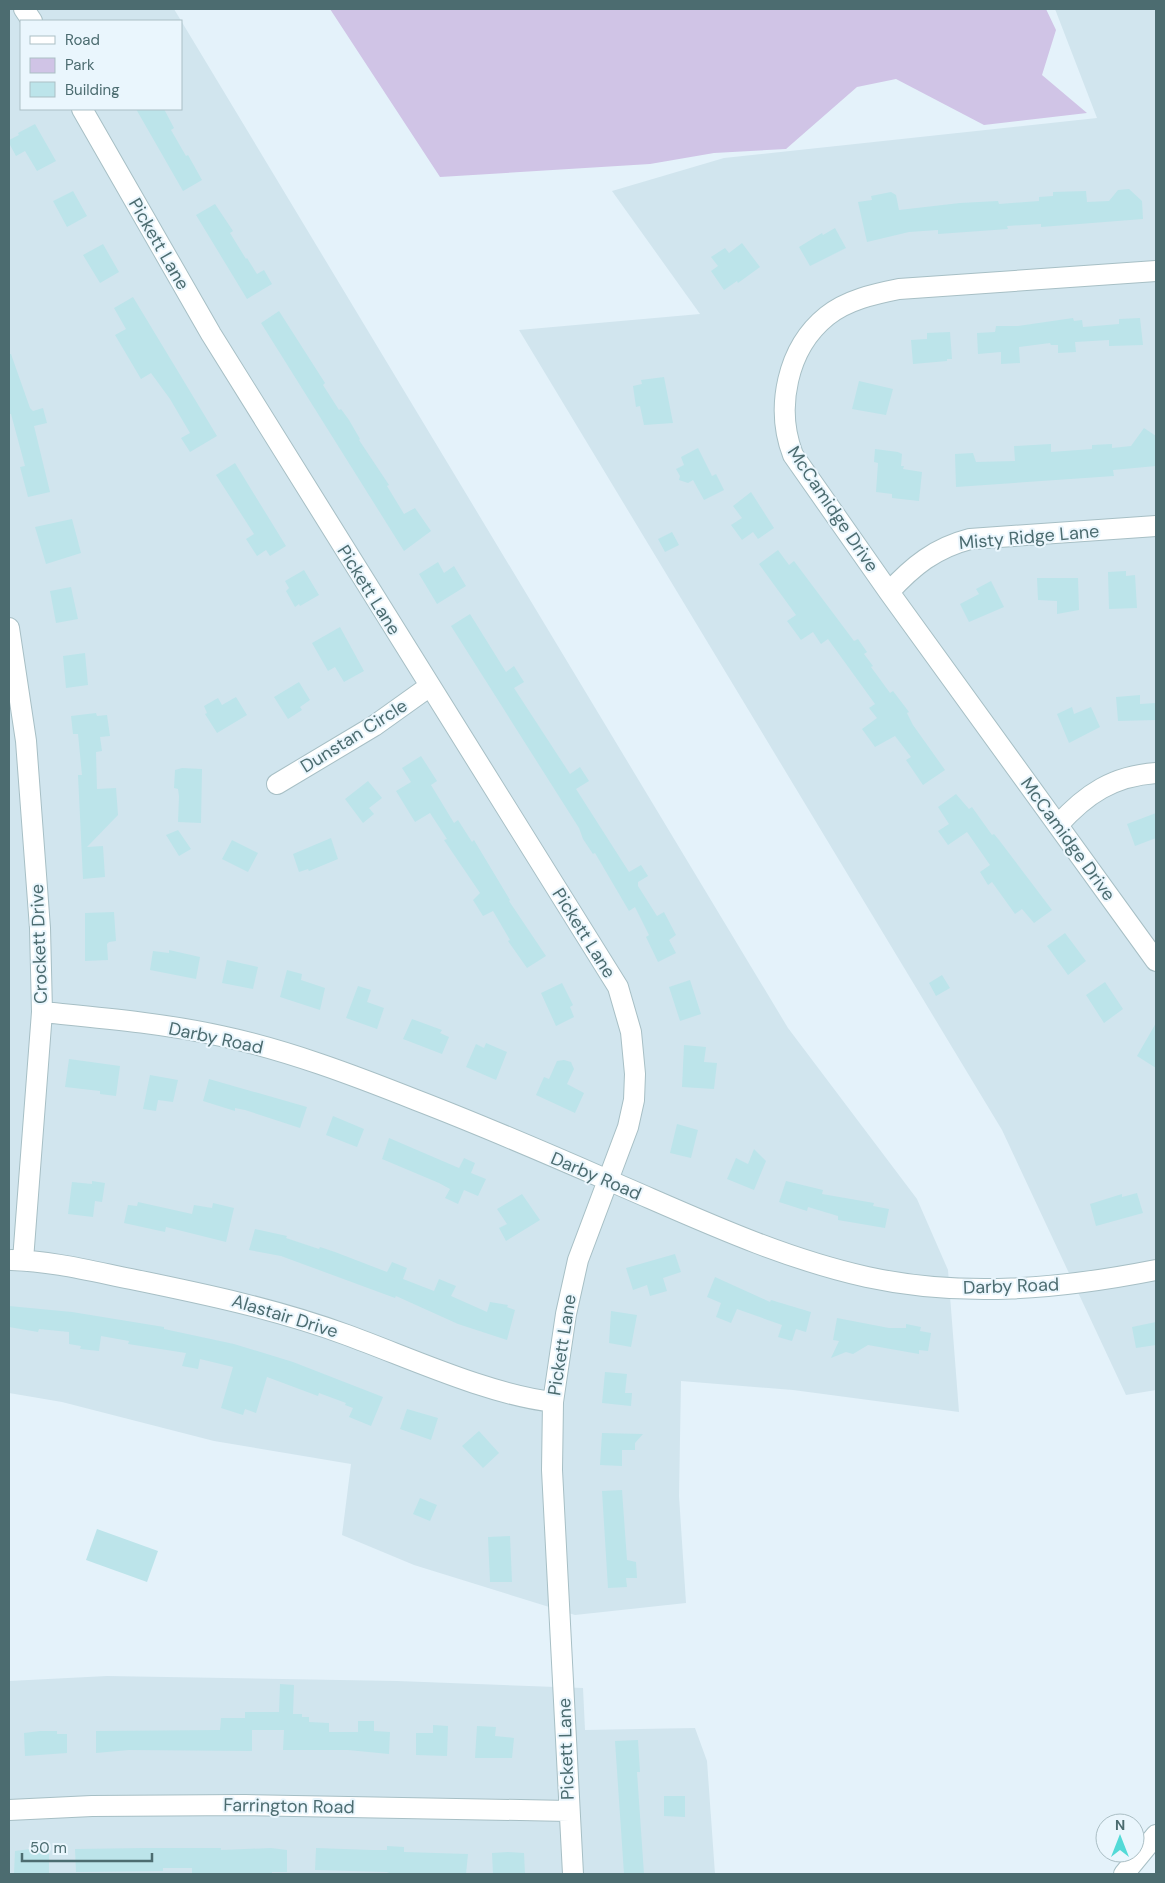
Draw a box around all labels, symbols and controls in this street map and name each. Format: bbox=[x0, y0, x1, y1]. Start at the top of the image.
legend bbox=[20, 20, 182, 110]
text: Road bbox=[65, 30, 100, 50]
text: Park bbox=[65, 55, 95, 75]
text: Building bbox=[65, 80, 120, 100]
street label: Pickett Lane bbox=[123, 194, 195, 294]
street label: McCamidge Drive bbox=[782, 441, 884, 577]
street label: Misty Ridge Lane bbox=[958, 519, 1100, 555]
street label: Pickett Lane bbox=[332, 540, 406, 640]
street label: Dunstan Circle bbox=[296, 694, 412, 778]
street label: McCamidge Drive bbox=[1015, 772, 1121, 906]
street label: Pickett Lane bbox=[547, 883, 621, 983]
street label: Crockett Drive bbox=[25, 884, 53, 1004]
street label: Darby Road bbox=[167, 1016, 265, 1060]
street label: Darby Road bbox=[547, 1146, 645, 1206]
street label: Darby Road bbox=[963, 1272, 1059, 1300]
street label: Alastair Drive bbox=[229, 1288, 341, 1344]
street label: Pickett Lane bbox=[542, 1293, 582, 1397]
street label: Pickett Lane bbox=[552, 1698, 580, 1800]
street label: Farrington Road bbox=[223, 1793, 355, 1819]
north arrow bbox=[1095, 1813, 1145, 1863]
text: N bbox=[1115, 1816, 1125, 1834]
scale bar bbox=[22, 1830, 152, 1862]
text: 50 m bbox=[30, 1838, 67, 1858]

